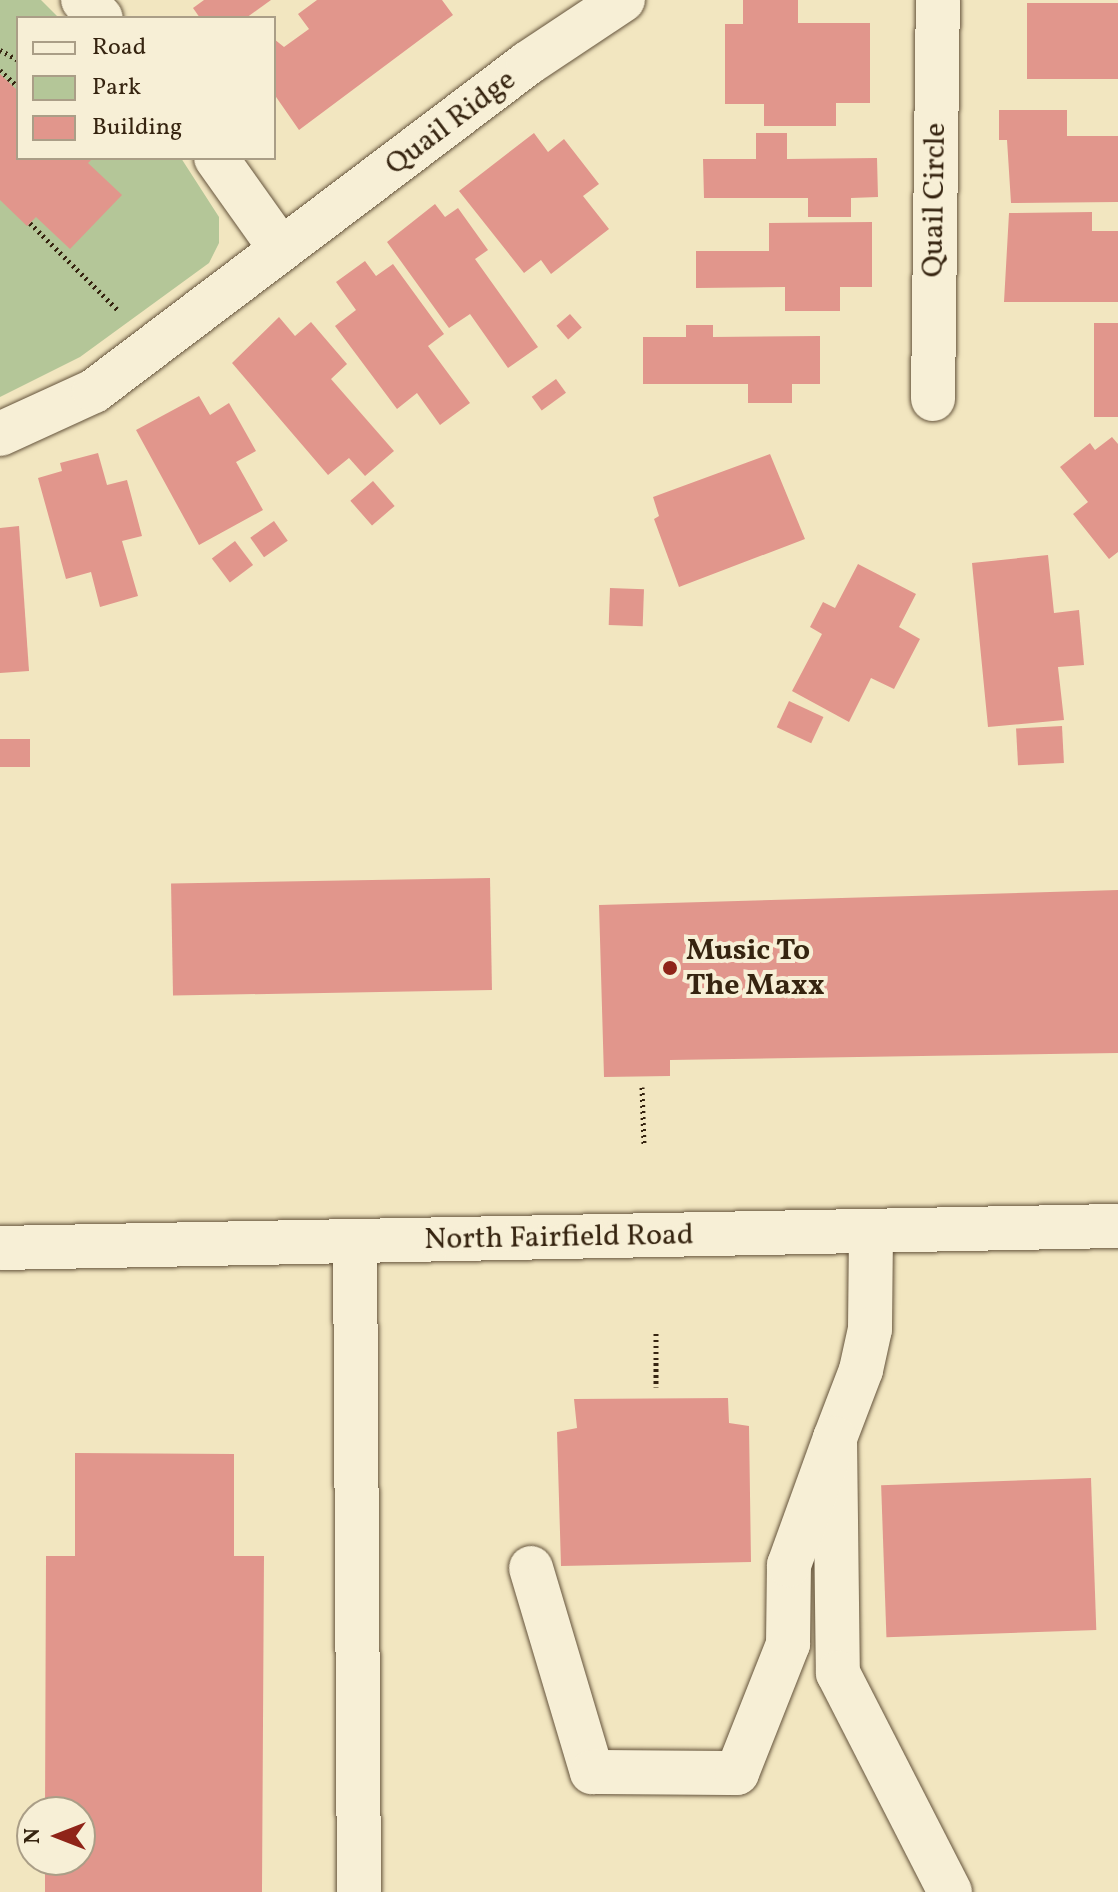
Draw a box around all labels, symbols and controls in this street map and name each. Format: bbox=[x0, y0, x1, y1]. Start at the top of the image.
legend bbox=[16, 16, 276, 160]
text: Road bbox=[92, 31, 146, 65]
street label: Quail Ridge bbox=[379, 62, 523, 184]
text: Park bbox=[92, 71, 141, 105]
text: Building bbox=[92, 111, 182, 145]
street label: Quail Circle bbox=[916, 122, 954, 278]
place label: Music To The Maxx bbox=[686, 933, 825, 1004]
marker: Music To The Maxx bbox=[661, 959, 679, 977]
street label: North Fairfield Road bbox=[424, 1218, 694, 1258]
north arrow bbox=[16, 1796, 96, 1876]
text: N bbox=[18, 1828, 49, 1844]

